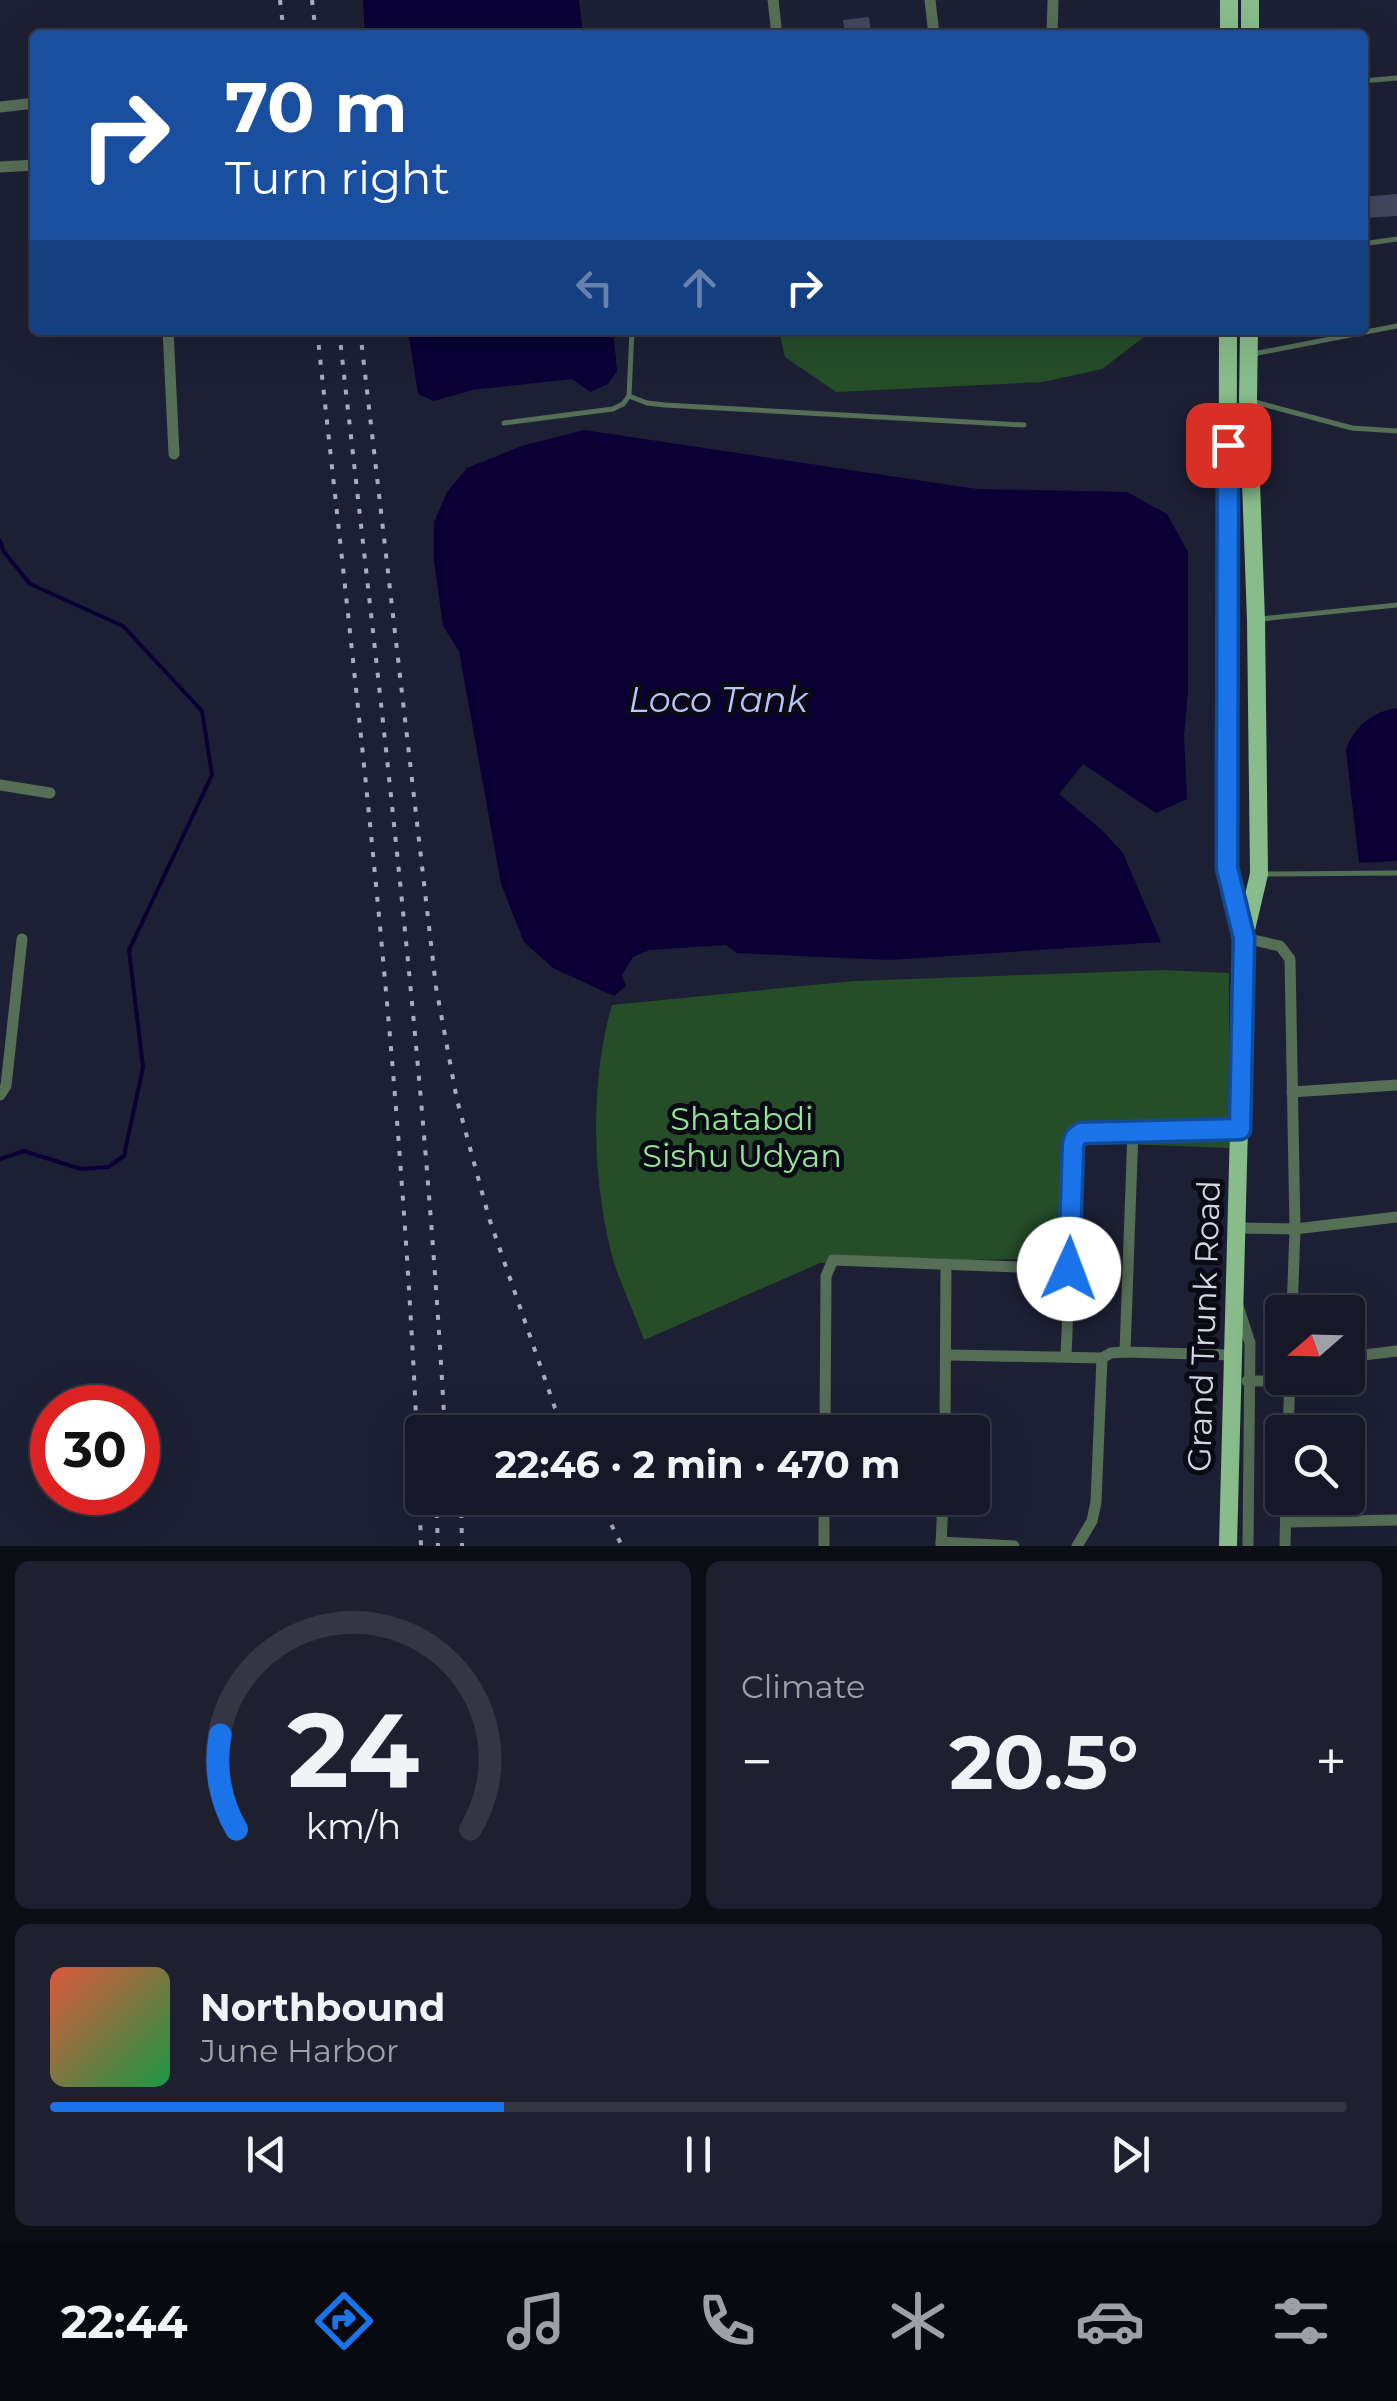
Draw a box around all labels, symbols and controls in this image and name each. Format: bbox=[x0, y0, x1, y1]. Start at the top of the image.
text: 70 m bbox=[225, 64, 408, 150]
icon: right bbox=[60, 70, 190, 200]
text: Turn right bbox=[225, 150, 450, 205]
icon: left bbox=[567, 260, 622, 315]
icon: ahead bbox=[672, 260, 727, 315]
icon: right bbox=[777, 260, 832, 315]
pin bbox=[1186, 403, 1271, 488]
icon: arrive bbox=[1201, 418, 1256, 473]
water label: Loco Tank bbox=[628, 678, 810, 721]
park label: Shatabdi Sishu Udyan bbox=[642, 1099, 842, 1175]
street label: Grand Trunk Road bbox=[1179, 1179, 1228, 1473]
position arrow bbox=[1017, 1217, 1121, 1321]
north arrow bbox=[1265, 1295, 1365, 1395]
map controls bbox=[1265, 1295, 1365, 1515]
speed limit sign: 30 bbox=[30, 1385, 160, 1515]
button: search bbox=[1265, 1415, 1365, 1515]
text: 22:46 · 2 min · 470 m bbox=[495, 1441, 900, 1488]
text: Climate bbox=[741, 1667, 865, 1706]
text: 24 bbox=[287, 1686, 419, 1813]
text: 20.5° bbox=[949, 1716, 1139, 1808]
text: − bbox=[741, 1728, 773, 1795]
text: + bbox=[1315, 1728, 1347, 1795]
text: km/h bbox=[305, 1804, 401, 1848]
text: Northbound bbox=[200, 1984, 445, 2031]
text: June Harbor bbox=[200, 2031, 399, 2070]
icon: previous bbox=[239, 2127, 294, 2182]
icon: pause bbox=[671, 2127, 726, 2182]
icon: next bbox=[1103, 2127, 1158, 2182]
icon: directions bbox=[309, 2286, 379, 2356]
icon: music bbox=[501, 2286, 571, 2356]
icon: phone bbox=[692, 2286, 762, 2356]
icon: climate bbox=[883, 2286, 953, 2356]
icon: car bbox=[1075, 2286, 1145, 2356]
icon: filters bbox=[1266, 2286, 1336, 2356]
text: 22:44 bbox=[61, 2294, 188, 2349]

